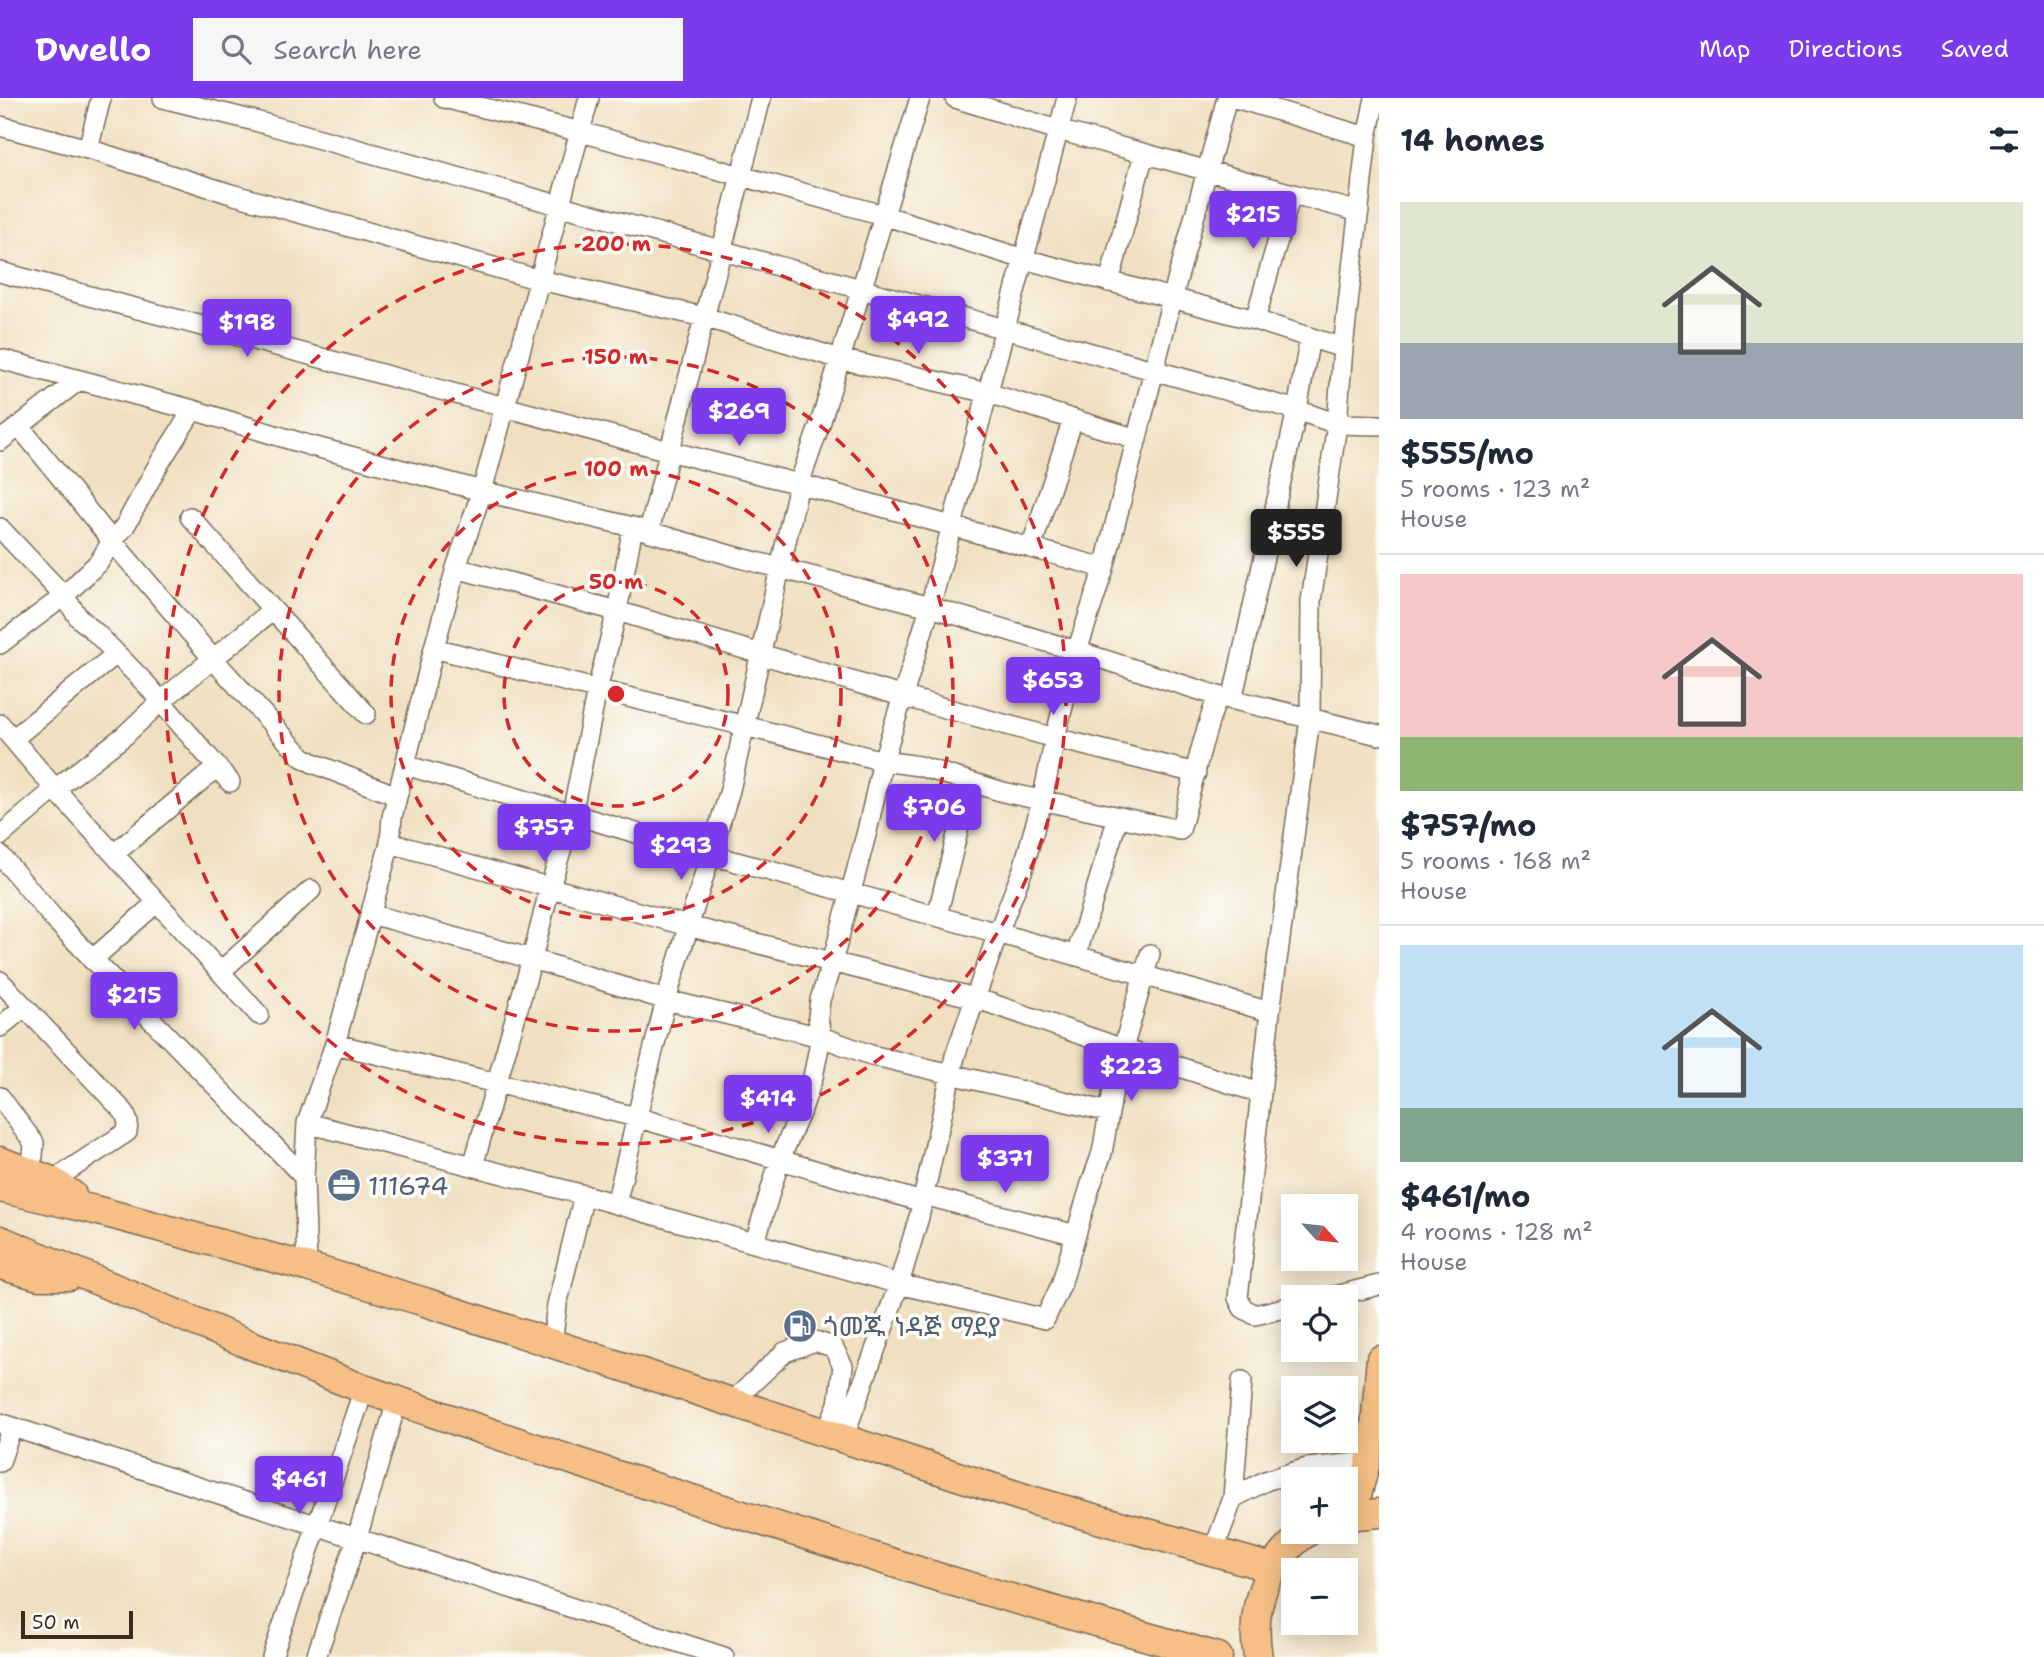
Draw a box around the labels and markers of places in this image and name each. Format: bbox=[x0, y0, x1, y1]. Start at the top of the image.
pin: $215 bbox=[1212, 192, 1294, 251]
pin: $492 bbox=[877, 296, 959, 356]
pin: $198 bbox=[206, 300, 288, 359]
pin: $269 bbox=[698, 388, 780, 448]
pin: $555 bbox=[1255, 510, 1337, 569]
pin: $653 bbox=[1012, 658, 1094, 717]
centre of rings bbox=[604, 682, 628, 706]
pin: $706 bbox=[893, 784, 975, 844]
pin: $757 bbox=[503, 804, 585, 864]
pin: $293 bbox=[640, 822, 722, 882]
pin: $215 bbox=[93, 972, 175, 1032]
pin: $223 bbox=[1090, 1044, 1172, 1103]
pin: $414 bbox=[727, 1076, 809, 1135]
pin: $371 bbox=[964, 1136, 1046, 1195]
office icon: 111674 bbox=[325, 1166, 363, 1204]
place label: 111674 bbox=[368, 1168, 448, 1203]
fuel station icon: ጎመጁ ነዳጅ ማደያ bbox=[781, 1307, 819, 1345]
place label: ጎመጁ ነዳጅ ማደያ bbox=[824, 1309, 1001, 1344]
pin: $461 bbox=[258, 1456, 340, 1516]

